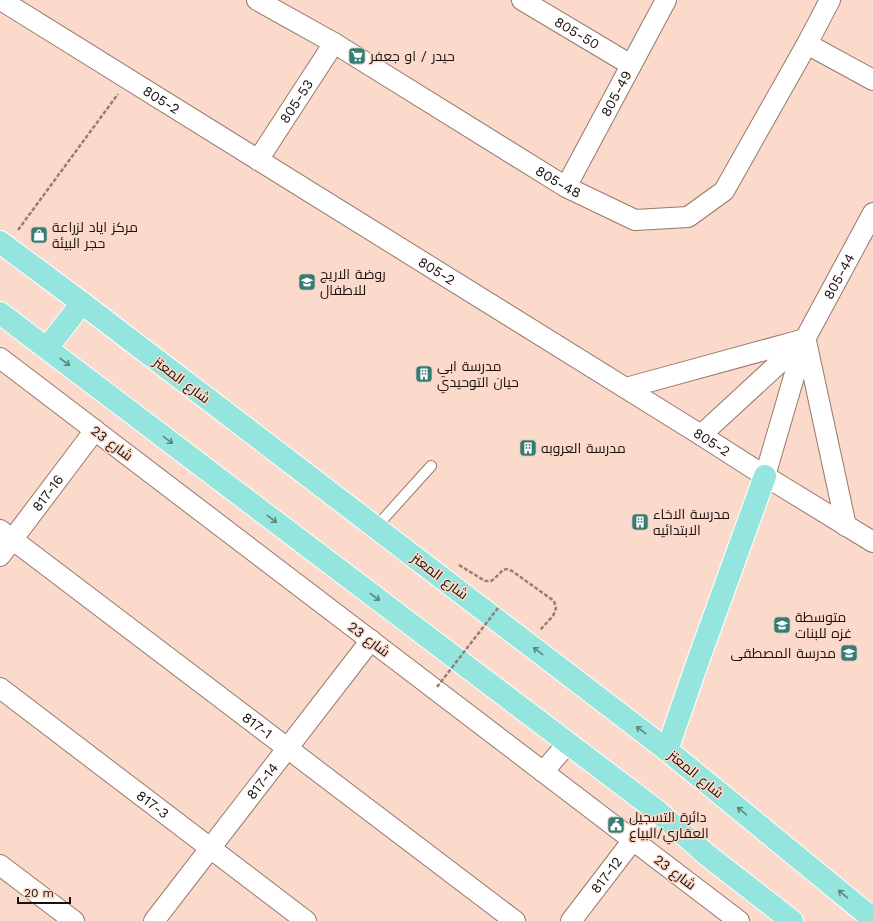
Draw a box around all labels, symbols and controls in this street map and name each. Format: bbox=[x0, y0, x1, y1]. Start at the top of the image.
street label: 805-50 bbox=[552, 13, 602, 52]
supermarket icon: حيدر / او جعفر bbox=[347, 46, 367, 66]
place label: حيدر / او جعفر bbox=[369, 48, 455, 64]
street label: 805-49 bbox=[597, 68, 635, 119]
street label: 805-53 bbox=[276, 76, 316, 126]
street label: 805-2 bbox=[140, 82, 183, 117]
street label: 805-48 bbox=[533, 162, 584, 201]
place label: مركز اياد لزراعة حجر البيئة bbox=[52, 219, 138, 251]
shop icon: مركز اياد لزراعة حجر البيئة bbox=[29, 225, 49, 245]
street label: 805-44 bbox=[820, 251, 858, 302]
street label: 805-2 bbox=[415, 253, 458, 288]
place label: روضة الاريج للاطفال bbox=[320, 266, 386, 299]
school or university icon: روضة الاريج للاطفال bbox=[297, 272, 317, 292]
street label: شارع المعتز bbox=[149, 353, 213, 407]
one-way arrow bbox=[59, 357, 70, 366]
place label: مدرسة ابي حيان التوحيدي bbox=[437, 358, 519, 394]
building icon: مدرسة ابي حيان التوحيدي bbox=[414, 364, 434, 384]
street label: شارع 23 bbox=[87, 422, 136, 465]
street label: 805-2 bbox=[691, 424, 733, 460]
one-way arrow bbox=[163, 436, 174, 444]
building icon: مدرسة العروبه bbox=[518, 438, 538, 458]
place label: مدرسة العروبه bbox=[541, 440, 626, 456]
street label: 817-16 bbox=[29, 471, 67, 514]
place label: مدرسة الاخاء الابتدائيه bbox=[653, 506, 730, 538]
building icon: مدرسة الاخاء الابتدائيه bbox=[630, 512, 650, 532]
one-way arrow bbox=[266, 514, 277, 523]
street label: شارع المعتز bbox=[407, 549, 471, 603]
one-way arrow bbox=[370, 593, 381, 601]
place label: متوسطة غزه للبنات bbox=[795, 609, 852, 641]
school or university icon: متوسطة غزه للبنات bbox=[772, 615, 792, 635]
street label: شارع 23 bbox=[344, 618, 393, 661]
school or university icon: مدرسة المصطقى bbox=[839, 643, 859, 663]
place label: مدرسة المصطقى bbox=[731, 645, 836, 661]
one-way arrow bbox=[532, 647, 543, 655]
street label: 817-1 bbox=[239, 709, 275, 742]
one-way arrow bbox=[636, 726, 647, 734]
street label: شارع المعتز bbox=[664, 746, 727, 802]
street label: 817-14 bbox=[243, 759, 281, 802]
street label: 817-3 bbox=[133, 787, 172, 822]
one-way arrow bbox=[737, 807, 748, 816]
place label: دائرة التسجيل العقاري/البياع bbox=[629, 809, 709, 845]
public building icon: دائرة التسجيل العقاري/البياع bbox=[606, 815, 626, 835]
street label: شارع 23 bbox=[650, 851, 699, 894]
street label: 817-12 bbox=[587, 854, 625, 896]
scale bar bbox=[18, 879, 70, 905]
text: 20 m bbox=[24, 886, 54, 900]
one-way arrow bbox=[837, 889, 848, 898]

